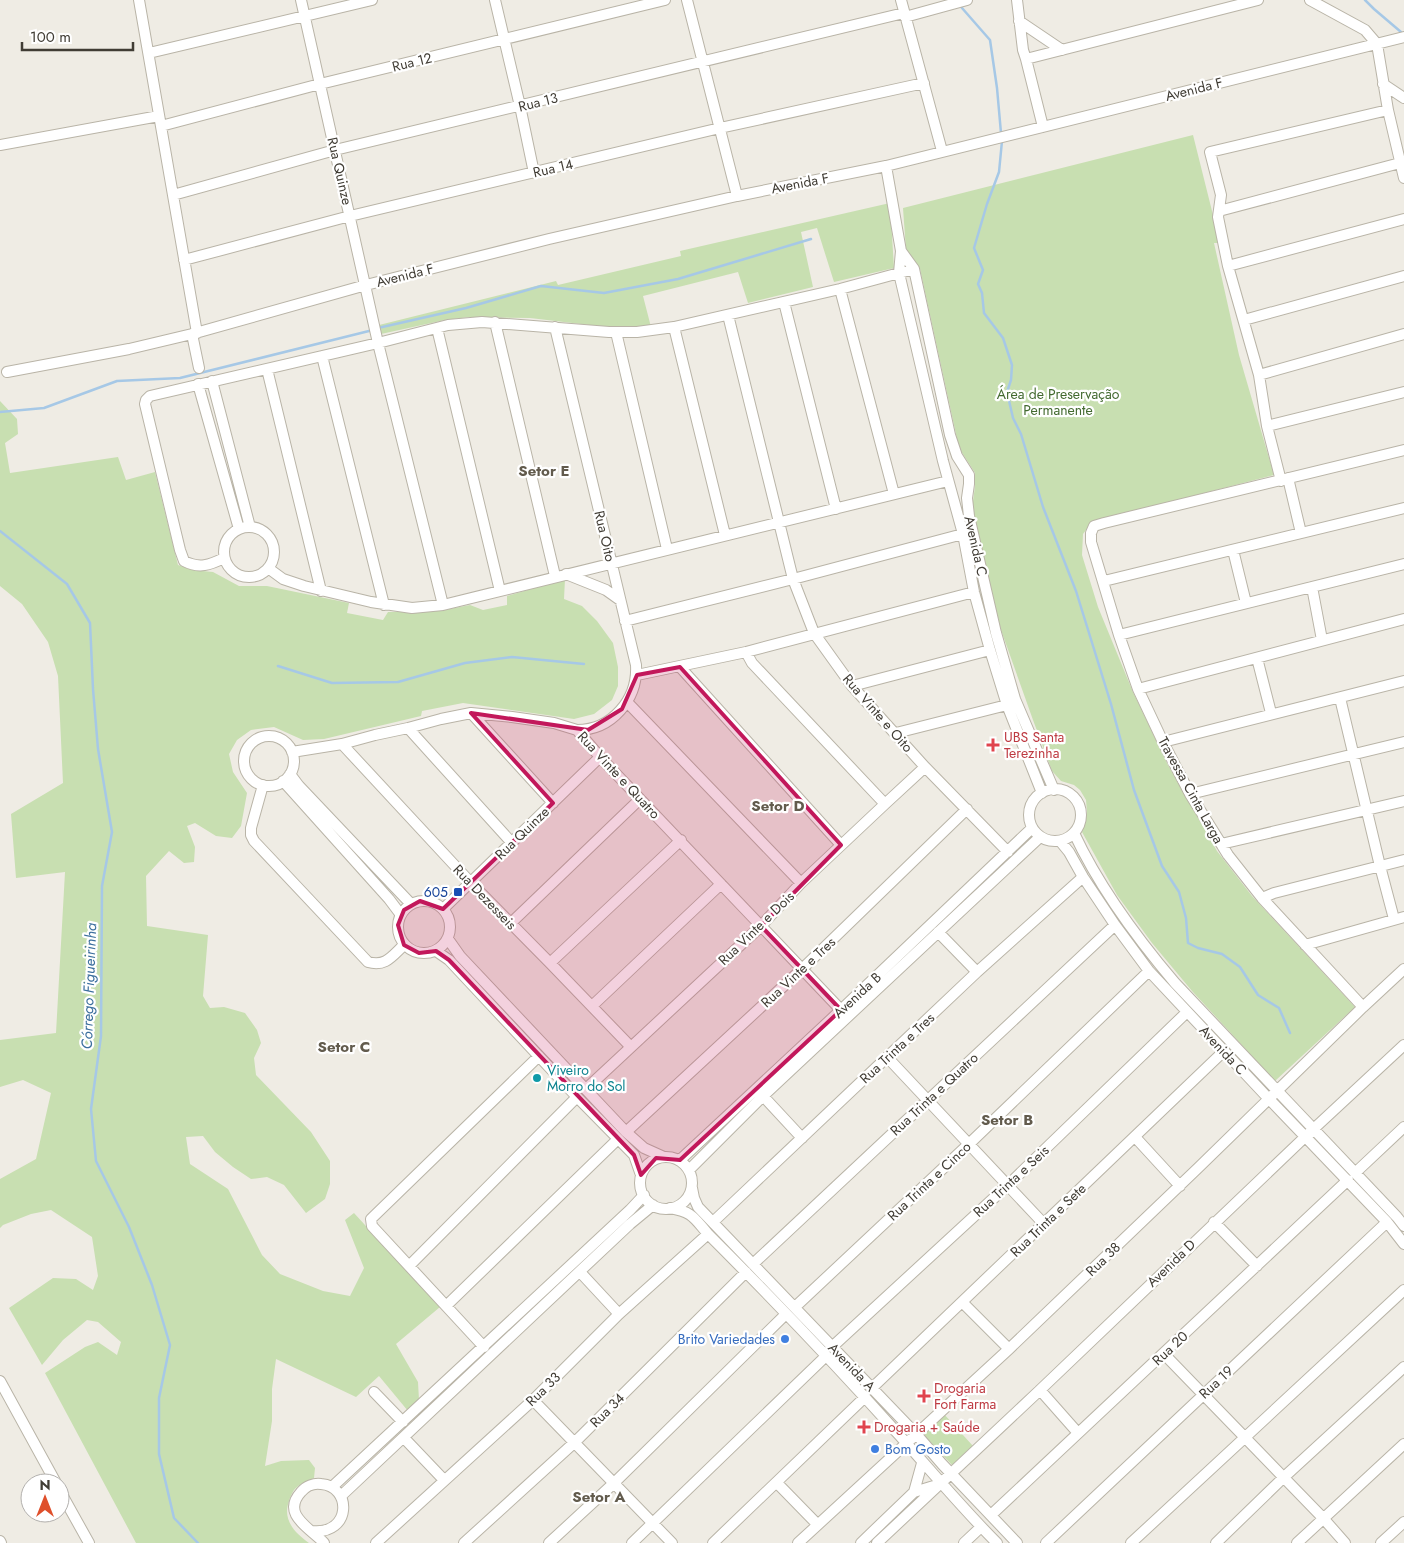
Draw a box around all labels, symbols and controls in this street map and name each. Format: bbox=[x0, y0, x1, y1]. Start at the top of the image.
scale bar bbox=[22, 20, 134, 52]
text: 100 m bbox=[30, 26, 71, 48]
street label: Rua 12 bbox=[390, 47, 434, 77]
street label: Avenida F bbox=[1163, 72, 1225, 106]
street label: Rua 13 bbox=[516, 87, 560, 117]
street label: Rua Quinze bbox=[322, 135, 358, 207]
street label: Rua 14 bbox=[531, 154, 575, 182]
street label: Avenida F bbox=[769, 168, 831, 198]
street label: Avenida F bbox=[374, 258, 436, 292]
park label: Área de Preservação Permanente bbox=[997, 384, 1120, 420]
district label: Setor E bbox=[518, 460, 570, 482]
street label: Rua Oito bbox=[589, 509, 621, 564]
street label: Avenida C bbox=[959, 514, 993, 578]
street label: Rua Vinte e Oito bbox=[838, 669, 918, 757]
street label: Rua Vinte e Quatro bbox=[573, 727, 665, 823]
place label: UBS Santa Terezinha bbox=[1004, 727, 1064, 763]
street label: Travessa Cinta Larga bbox=[1153, 733, 1229, 847]
marker: UBS Santa Terezinha bbox=[986, 738, 1000, 752]
district label: Setor D bbox=[751, 795, 805, 817]
street label: Rua Quinze bbox=[490, 802, 554, 864]
street label: Rua Dezesseis bbox=[449, 860, 522, 934]
place label: 605 bbox=[424, 882, 448, 902]
marker: 605 bbox=[452, 886, 464, 898]
street label: Rua Vinte e Dois bbox=[713, 886, 799, 970]
water label: Córrego Figueirinha bbox=[76, 922, 102, 1050]
street label: Rua Vinte e Tres bbox=[756, 932, 840, 1012]
street label: Avenida B bbox=[828, 967, 886, 1023]
street label: Rua Trinta e Tres bbox=[855, 1008, 939, 1088]
street label: Avenida C bbox=[1195, 1021, 1251, 1079]
district label: Setor C bbox=[318, 1036, 370, 1058]
street label: Rua Trinta e Quatro bbox=[886, 1048, 983, 1140]
place label: Viveiro Morro do Sol bbox=[547, 1060, 626, 1096]
marker: Viveiro Morro do Sol bbox=[531, 1072, 543, 1084]
district label: Setor B bbox=[981, 1109, 1033, 1131]
street label: Rua Trinta e Cinco bbox=[883, 1137, 976, 1225]
street label: Rua Trinta e Seis bbox=[969, 1140, 1054, 1221]
street label: Rua Trinta e Sete bbox=[1006, 1179, 1090, 1261]
street label: Avenida D bbox=[1142, 1235, 1200, 1291]
street label: Rua 38 bbox=[1081, 1237, 1125, 1281]
street label: Rua 20 bbox=[1148, 1326, 1192, 1370]
place label: Brito Variedades bbox=[678, 1329, 775, 1349]
marker: Brito Variedades bbox=[779, 1333, 791, 1345]
street label: Avenida A bbox=[824, 1338, 881, 1396]
street label: Rua 19 bbox=[1194, 1361, 1238, 1403]
street label: Rua 33 bbox=[521, 1367, 565, 1411]
place label: Drogaria Fort Farma bbox=[934, 1378, 996, 1414]
street label: Rua 34 bbox=[585, 1388, 629, 1432]
marker: Drogaria Fort Farma bbox=[918, 1390, 930, 1402]
place label: Drogaria + Saúde bbox=[874, 1417, 980, 1437]
marker: Drogaria + Saúde bbox=[858, 1421, 870, 1433]
place label: Bom Gosto bbox=[885, 1439, 951, 1459]
marker: Bom Gosto bbox=[869, 1443, 881, 1455]
north arrow bbox=[20, 1473, 70, 1523]
text: N bbox=[39, 1475, 51, 1495]
district label: Setor A bbox=[572, 1486, 627, 1508]

